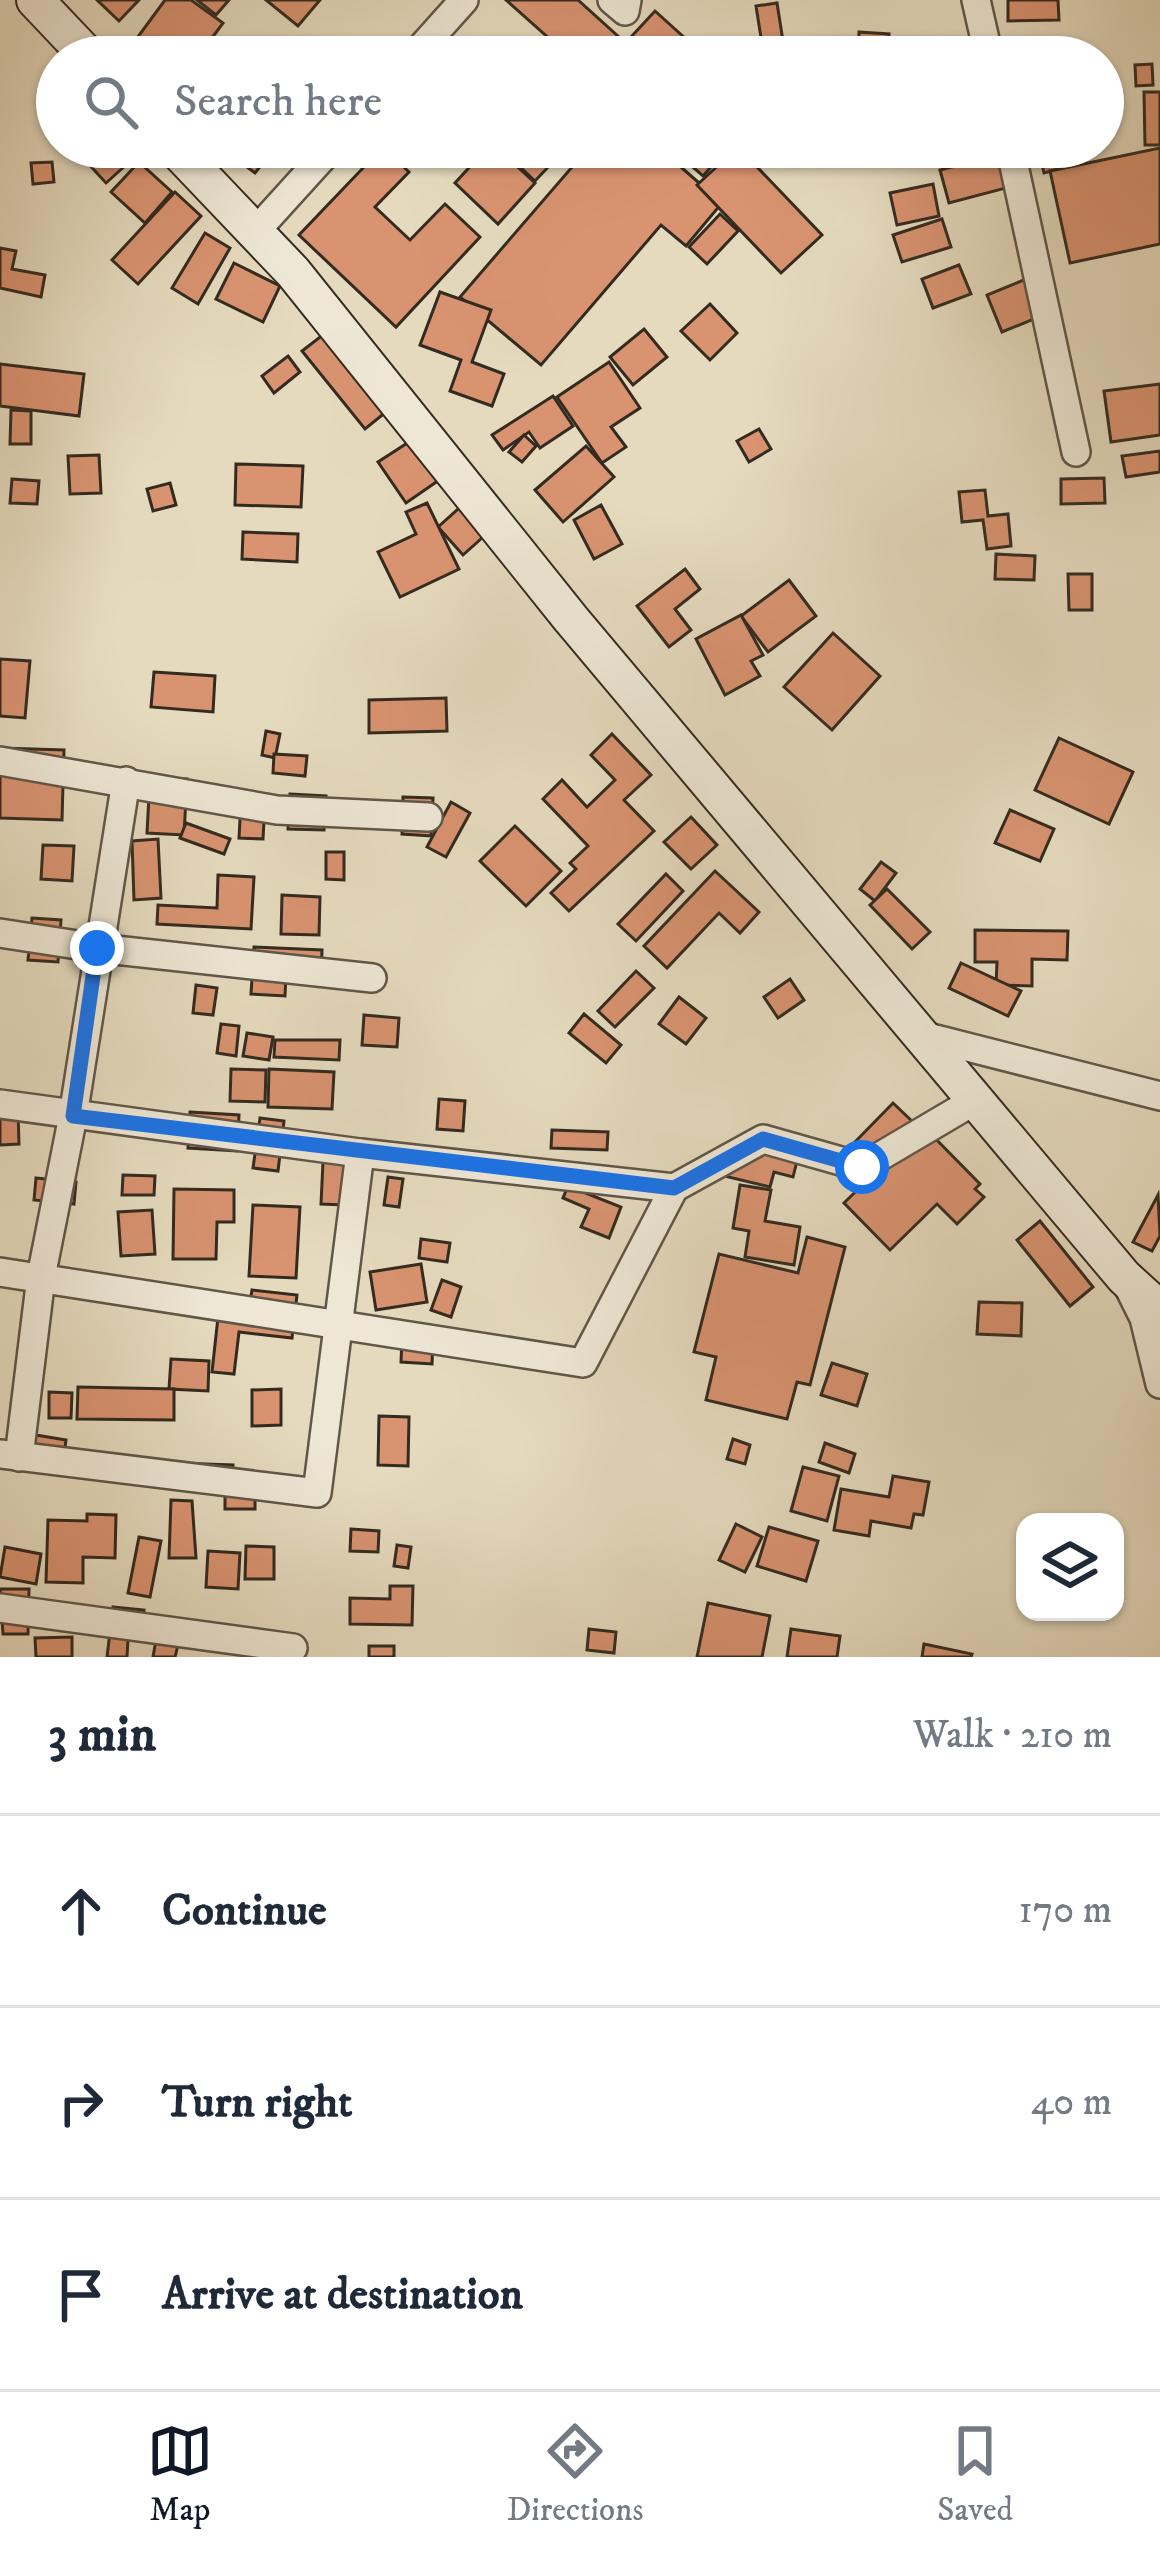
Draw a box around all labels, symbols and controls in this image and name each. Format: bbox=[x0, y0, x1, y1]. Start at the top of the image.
search box bbox=[36, 36, 1124, 168]
icon: search bbox=[78, 69, 144, 135]
text: Search here bbox=[174, 74, 382, 130]
route end bbox=[70, 921, 124, 975]
route start bbox=[835, 1140, 889, 1194]
map controls bbox=[1016, 1513, 1124, 1621]
button: layers bbox=[1016, 1513, 1124, 1621]
text: 3 min bbox=[48, 1703, 156, 1767]
text: Walk · 210 m bbox=[913, 1711, 1112, 1760]
icon: ahead bbox=[48, 1878, 114, 1944]
text: Continue bbox=[162, 1883, 327, 1939]
text: 170 m bbox=[1018, 1886, 1112, 1935]
icon: right bbox=[48, 2070, 114, 2136]
text: Turn right bbox=[162, 2075, 352, 2131]
text: 40 m bbox=[1031, 2078, 1112, 2127]
icon: arrive bbox=[48, 2262, 114, 2328]
text: Arrive at destination bbox=[162, 2267, 523, 2323]
tab: Map bbox=[147, 2418, 213, 2531]
tab: Directions bbox=[507, 2418, 643, 2531]
tab: Saved bbox=[937, 2418, 1013, 2531]

